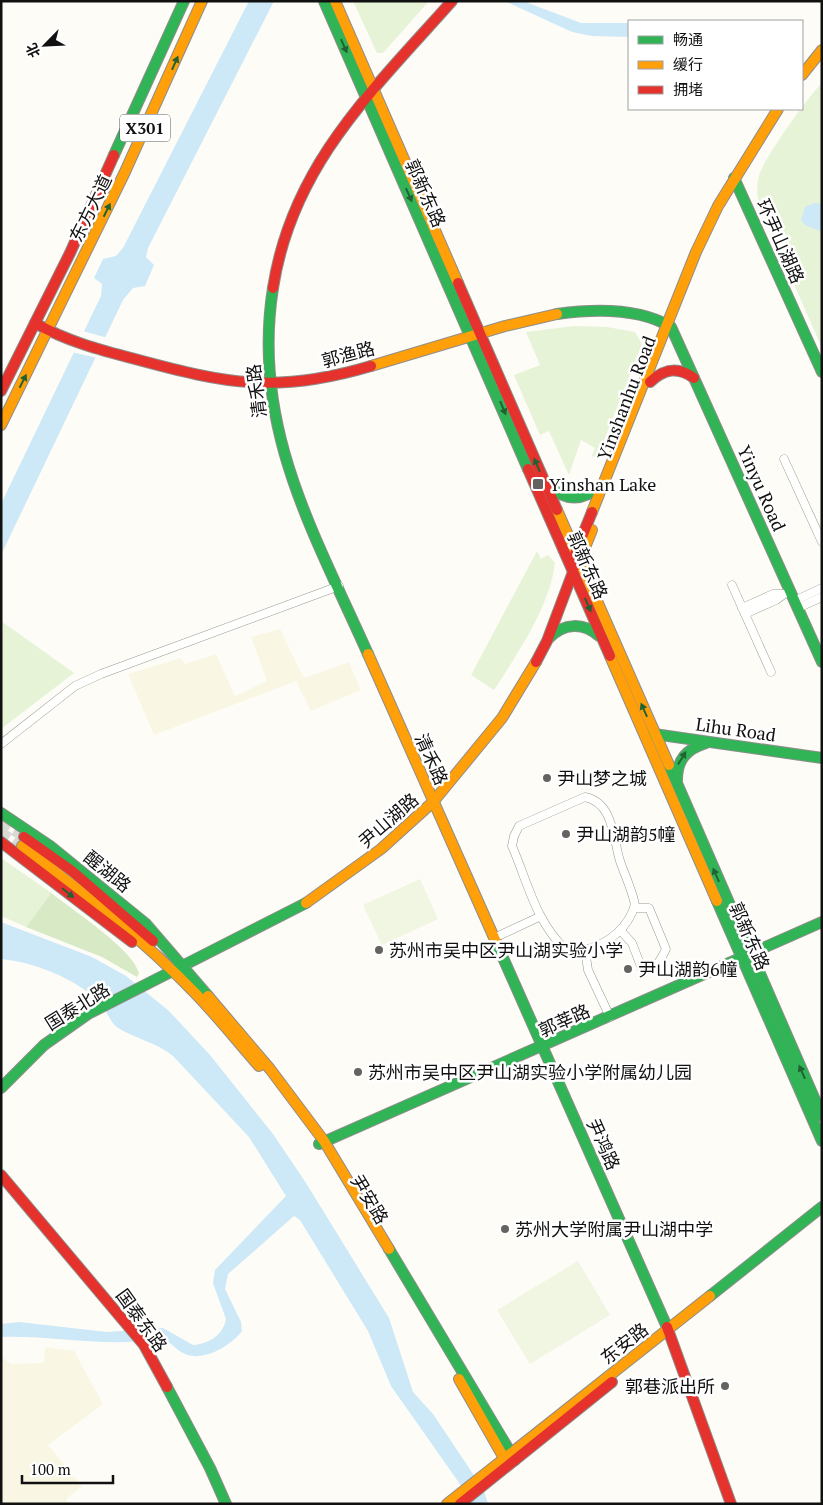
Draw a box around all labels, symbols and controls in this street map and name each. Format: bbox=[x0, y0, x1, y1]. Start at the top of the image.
north arrow bbox=[20, 20, 70, 70]
legend bbox=[628, 20, 803, 110]
text: 畅通 bbox=[673, 29, 703, 49]
one-way arrow bbox=[340, 39, 348, 53]
text: 北 bbox=[21, 40, 44, 61]
text: 缓行 bbox=[673, 54, 703, 74]
one-way arrow bbox=[171, 56, 179, 70]
text: 拥堵 bbox=[673, 79, 703, 99]
road number: X301 bbox=[120, 115, 170, 142]
street label: 郭新东路 bbox=[400, 155, 452, 231]
street label: 东方大道 bbox=[63, 170, 117, 246]
one-way arrow bbox=[406, 188, 414, 202]
street label: 环尹山湖路 bbox=[752, 195, 810, 287]
one-way arrow bbox=[103, 203, 111, 217]
street label: Yinshanhu Road bbox=[591, 332, 661, 464]
street label: 郭渔路 bbox=[319, 335, 377, 373]
street label: 清禾路 bbox=[241, 363, 271, 419]
one-way arrow bbox=[19, 374, 27, 388]
one-way arrow bbox=[499, 400, 507, 415]
street label: Yinyu Road bbox=[732, 441, 792, 535]
one-way arrow bbox=[532, 458, 540, 472]
place label: Yinshan Lake bbox=[549, 472, 656, 496]
marker: Yinshan Lake bbox=[531, 477, 545, 491]
street label: 郭新东路 bbox=[562, 527, 614, 603]
one-way arrow bbox=[584, 598, 592, 612]
one-way arrow bbox=[639, 703, 647, 717]
street label: Lihu Road bbox=[694, 711, 778, 747]
street label: 清禾路 bbox=[410, 729, 454, 789]
one-way arrow bbox=[678, 752, 687, 765]
place label: 尹山梦之城 bbox=[557, 766, 647, 790]
marker: 尹山梦之城 bbox=[541, 772, 553, 784]
street label: 尹山湖路 bbox=[353, 787, 423, 853]
place label: 尹山湖韵5幢 bbox=[576, 822, 676, 846]
marker: 尹山湖韵5幢 bbox=[560, 828, 572, 840]
street label: 醒湖路 bbox=[79, 845, 137, 897]
one-way arrow bbox=[711, 868, 719, 882]
one-way arrow bbox=[61, 887, 74, 898]
street label: 郭新东路 bbox=[724, 898, 776, 974]
place label: 苏州市吴中区尹山湖实验小学 bbox=[389, 938, 623, 962]
marker: 苏州市吴中区尹山湖实验小学 bbox=[373, 944, 385, 956]
place label: 尹山湖韵6幢 bbox=[638, 957, 738, 981]
marker: 尹山湖韵6幢 bbox=[622, 963, 634, 975]
street label: 国泰北路 bbox=[40, 977, 114, 1035]
street label: 郭莘路 bbox=[534, 998, 594, 1042]
place label: 苏州市吴中区尹山湖实验小学附属幼儿园 bbox=[368, 1060, 692, 1084]
one-way arrow bbox=[798, 1065, 806, 1079]
marker: 苏州市吴中区尹山湖实验小学附属幼儿园 bbox=[352, 1066, 364, 1078]
street label: 尹鸿路 bbox=[582, 1114, 626, 1174]
street label: 尹安路 bbox=[346, 1170, 394, 1228]
place label: 苏州大学附属尹山湖中学 bbox=[515, 1217, 713, 1241]
marker: 苏州大学附属尹山湖中学 bbox=[499, 1223, 511, 1235]
street label: 国泰东路 bbox=[111, 1284, 173, 1356]
street label: 东安路 bbox=[595, 1317, 653, 1369]
place label: 郭巷派出所 bbox=[625, 1374, 715, 1398]
marker: 郭巷派出所 bbox=[719, 1380, 731, 1392]
scale bar bbox=[22, 1452, 114, 1484]
text: 100 m bbox=[30, 1459, 71, 1479]

